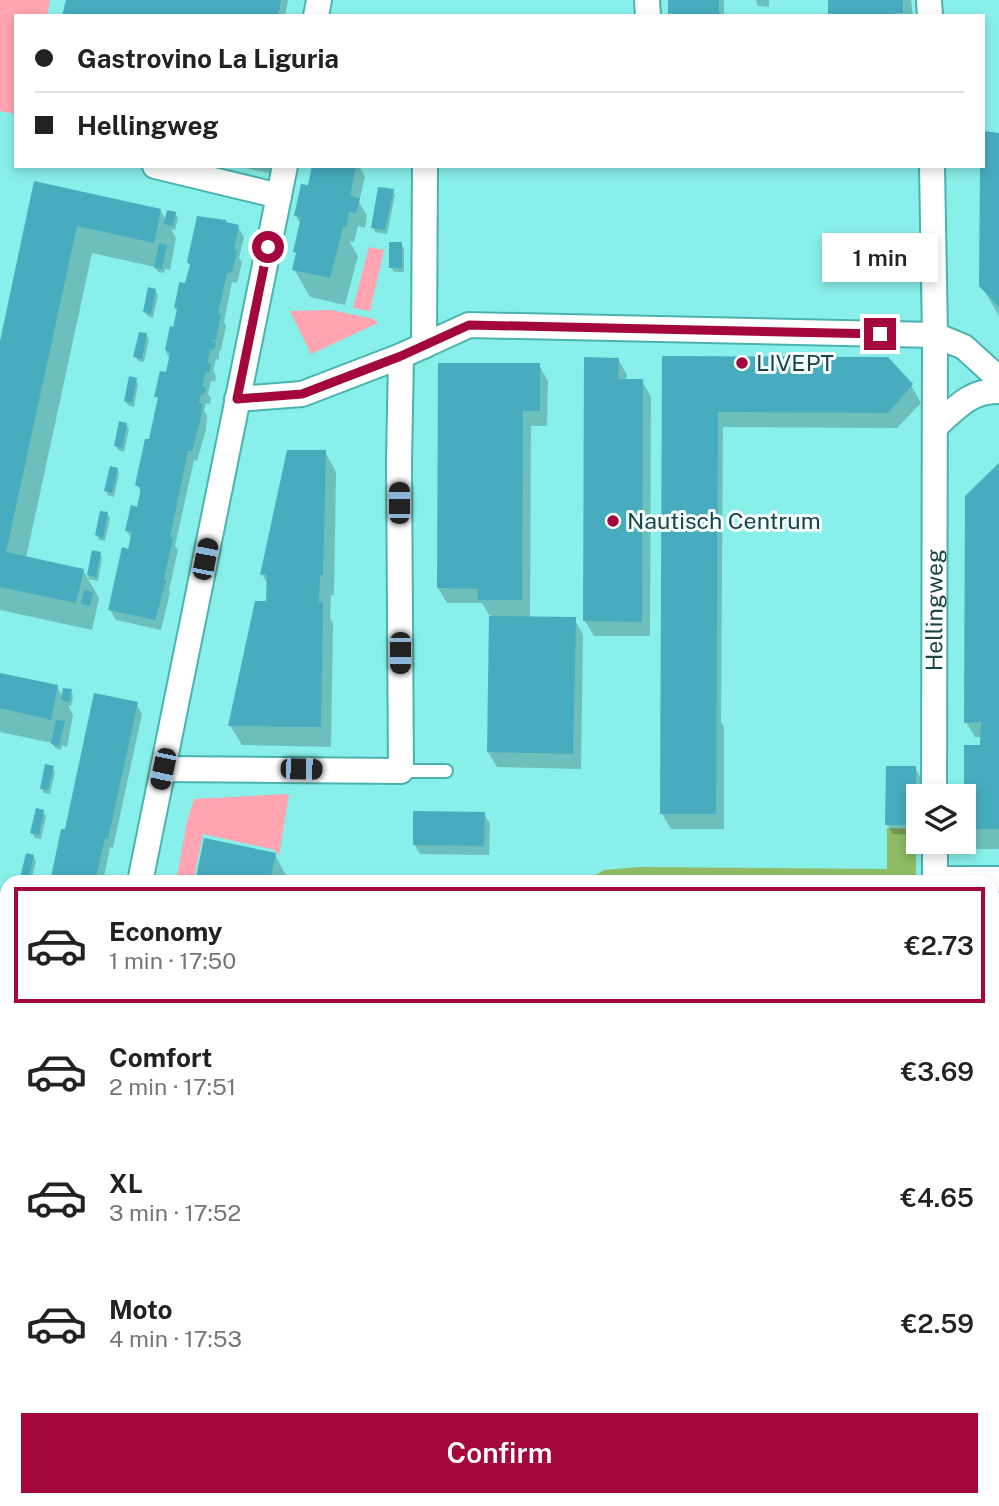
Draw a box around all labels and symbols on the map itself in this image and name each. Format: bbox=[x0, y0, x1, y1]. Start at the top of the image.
route start bbox=[252, 231, 284, 263]
callout: 1 min bbox=[822, 232, 938, 282]
route end bbox=[864, 318, 896, 350]
place label: LIVEPT bbox=[756, 349, 834, 376]
marker: LIVEPT bbox=[734, 355, 750, 371]
car bbox=[389, 482, 410, 524]
place label: Nautisch Centrum bbox=[627, 507, 821, 534]
marker: Nautisch Centrum bbox=[605, 513, 621, 529]
car bbox=[191, 536, 220, 582]
street label: Hellingweg bbox=[920, 549, 948, 671]
car bbox=[390, 632, 411, 674]
car bbox=[149, 746, 178, 792]
car bbox=[280, 758, 323, 780]

